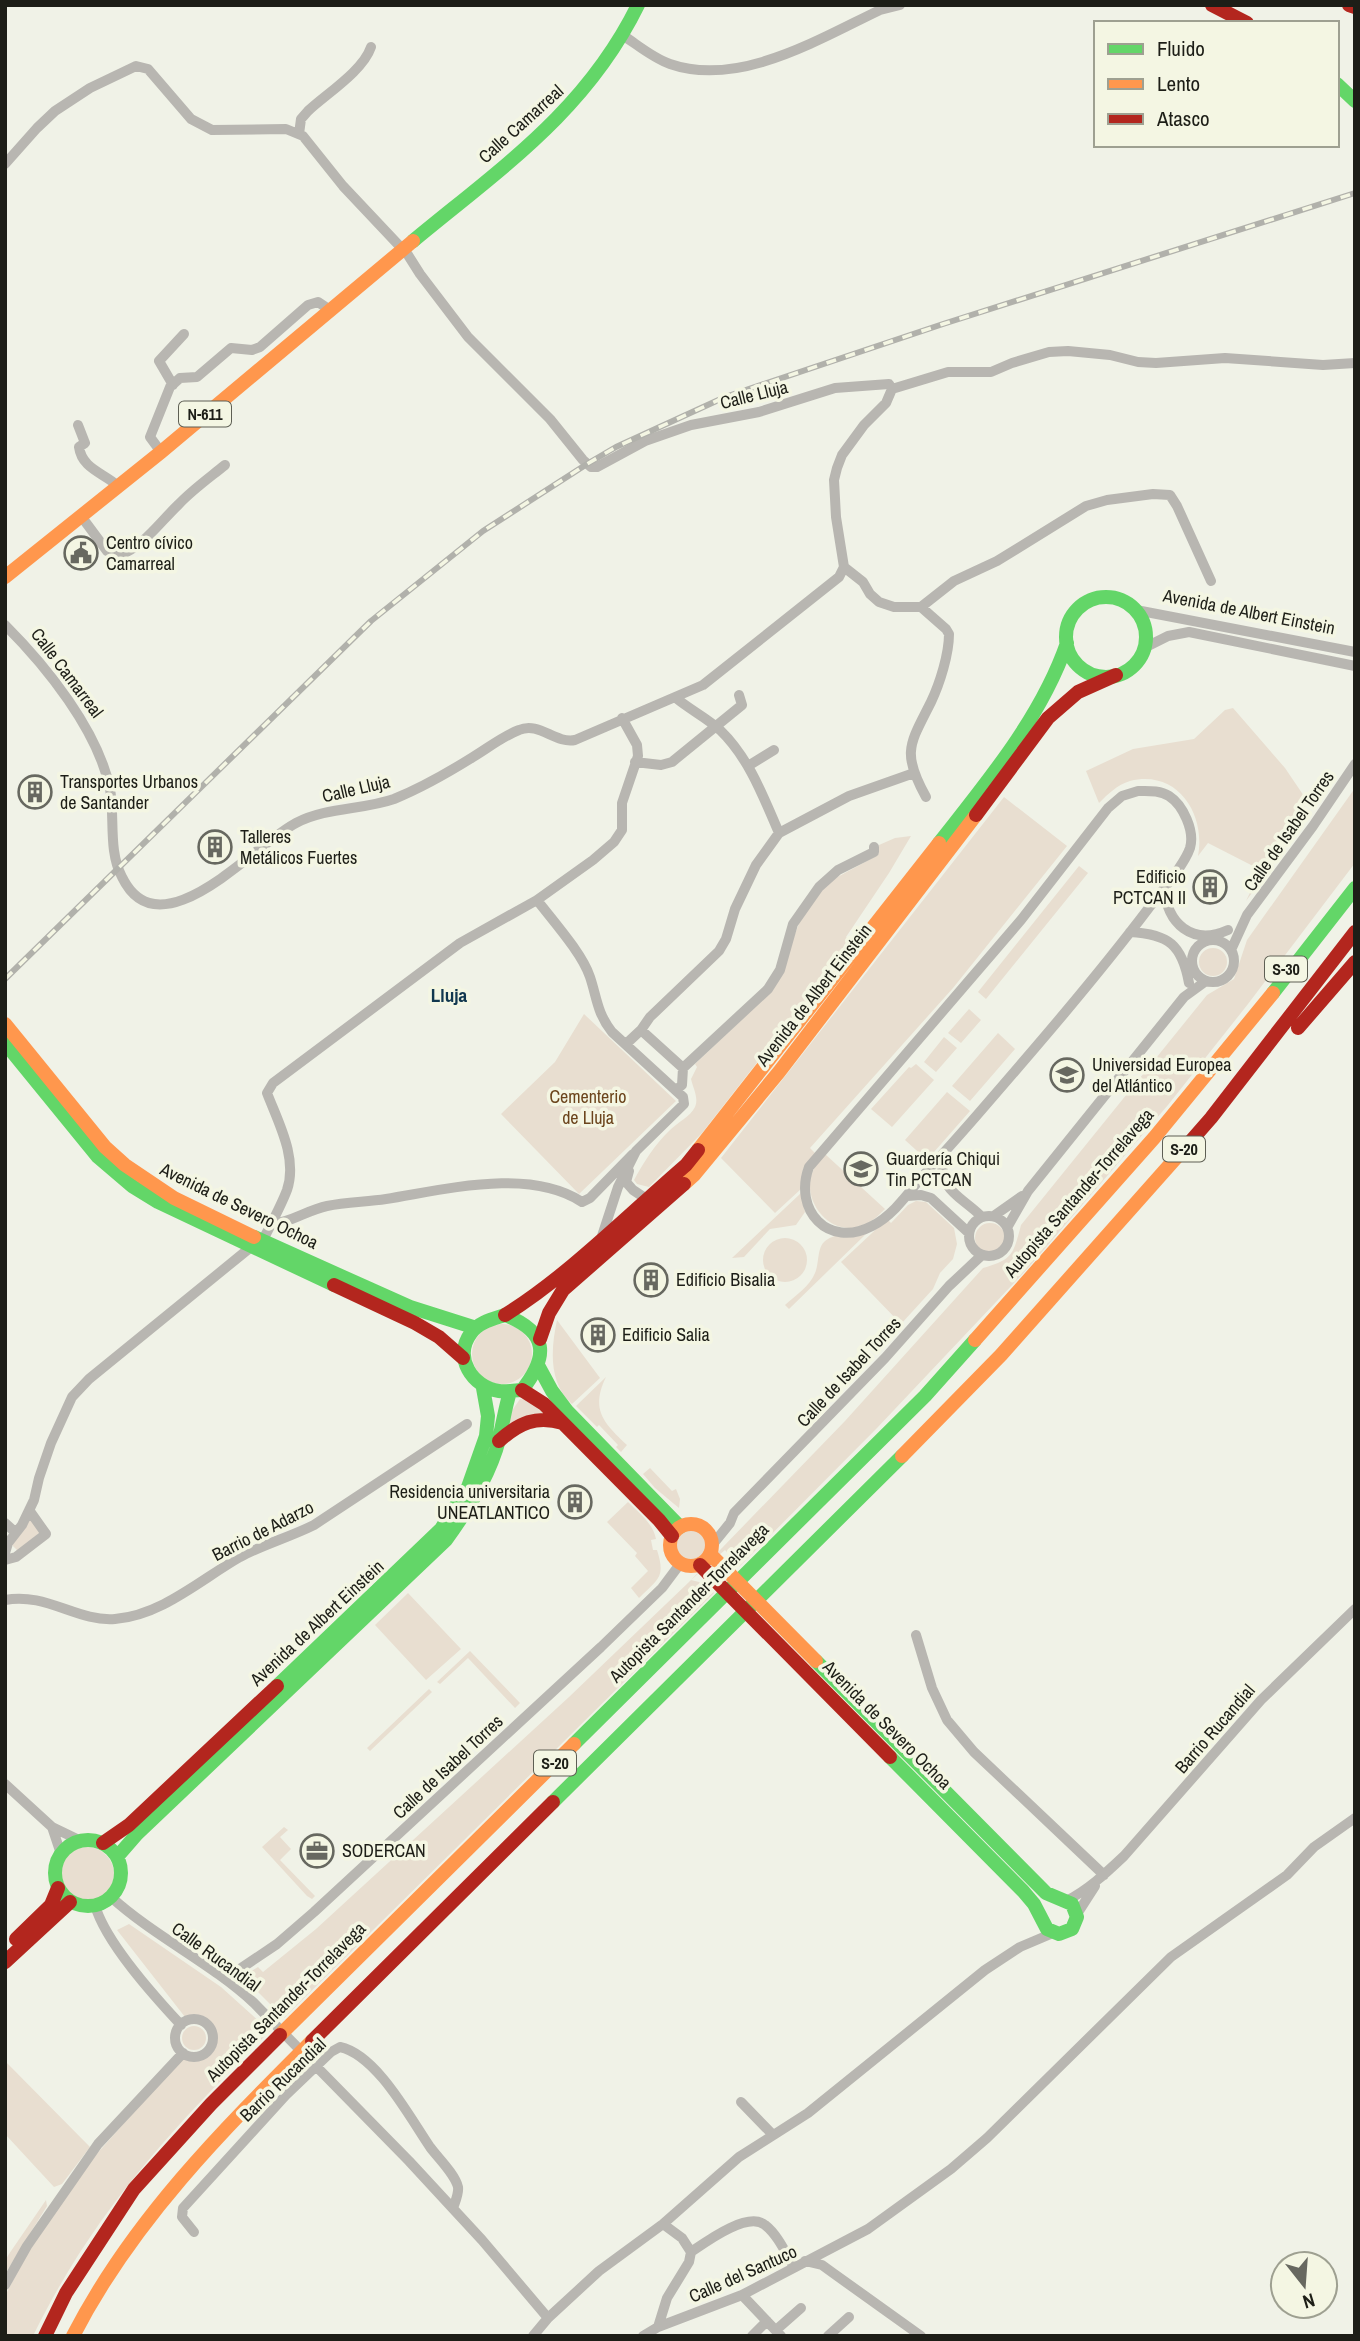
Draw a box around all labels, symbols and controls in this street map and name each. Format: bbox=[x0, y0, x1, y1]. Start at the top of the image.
legend bbox=[1094, 21, 1339, 147]
text: Fluido bbox=[1157, 34, 1205, 63]
text: Lento bbox=[1157, 69, 1200, 98]
street label: Calle Camarreal bbox=[473, 79, 569, 169]
text: Atasco bbox=[1156, 104, 1210, 133]
street label: Calle Lluja bbox=[717, 374, 790, 415]
road number: N-611 bbox=[179, 402, 231, 426]
place label: Centro cívico Camarreal bbox=[106, 530, 193, 576]
public building icon: Centro cívico Camarreal bbox=[62, 534, 100, 572]
street label: Avenida de Albert Einstein bbox=[1160, 582, 1337, 640]
street label: Calle Camarreal bbox=[25, 623, 109, 723]
street label: Calle de Isabel Torres bbox=[1237, 765, 1340, 896]
place label: Transportes Urbanos de Santander bbox=[60, 769, 198, 815]
street label: Calle Lluja bbox=[320, 769, 392, 808]
building icon: Transportes Urbanos de Santander bbox=[16, 773, 54, 811]
place label: Talleres Metálicos Fuertes bbox=[240, 824, 357, 870]
building icon: Talleres Metálicos Fuertes bbox=[196, 828, 234, 866]
place label: Edificio PCTCAN II bbox=[1113, 864, 1186, 910]
building icon: Edificio PCTCAN II bbox=[1191, 868, 1229, 906]
street label: Avenida de Albert Einstein bbox=[749, 918, 877, 1072]
road number: S-30 bbox=[1265, 956, 1307, 981]
district label: Lluja bbox=[431, 982, 468, 1008]
place label: Universidad Europea del Atlántico bbox=[1092, 1052, 1231, 1098]
school or university icon: Universidad Europea del Atlántico bbox=[1048, 1056, 1086, 1094]
park label: Cementerio de Lluja bbox=[549, 1084, 627, 1130]
street label: Autopista Santander-Torrelavega bbox=[997, 1103, 1159, 1283]
road number: S-20 bbox=[1163, 1136, 1205, 1162]
place label: Guardería Chiqui Tin PCTCAN bbox=[886, 1146, 1000, 1192]
school or university icon: Guardería Chiqui Tin PCTCAN bbox=[842, 1150, 880, 1188]
street label: Avenida de Severo Ochoa bbox=[155, 1156, 322, 1255]
building icon: Edificio Bisalia bbox=[632, 1261, 670, 1299]
place label: Edificio Bisalia bbox=[676, 1267, 775, 1292]
street label: Calle de Isabel Torres bbox=[791, 1311, 906, 1432]
building icon: Edificio Salia bbox=[579, 1316, 617, 1354]
place label: Edificio Salia bbox=[622, 1322, 710, 1347]
place label: Residencia universitaria UNEATLANTICO bbox=[389, 1479, 550, 1525]
building icon: Residencia universitaria UNEATLANTICO bbox=[556, 1483, 594, 1521]
street label: Barrio de Adarzo bbox=[208, 1494, 318, 1567]
street label: Autopista Santander-Torrelavega bbox=[603, 1517, 774, 1689]
street label: Avenida de Albert Einstein bbox=[244, 1554, 389, 1692]
street label: Avenida de Severo Ochoa bbox=[817, 1654, 957, 1795]
street label: Barrio Rucandial bbox=[1169, 1679, 1260, 1779]
street label: Calle de Isabel Torres bbox=[387, 1709, 508, 1824]
road number: S-20 bbox=[534, 1750, 576, 1776]
office icon: SODERCAN bbox=[298, 1832, 336, 1870]
place label: SODERCAN bbox=[342, 1838, 426, 1863]
street label: Calle Rucandial bbox=[167, 1916, 266, 1997]
street label: Autopista Santander-Torrelavega bbox=[200, 1916, 371, 2088]
street label: Barrio Rucandial bbox=[234, 2032, 331, 2127]
street label: Calle del Santuco bbox=[685, 2239, 801, 2308]
north arrow bbox=[1269, 2250, 1339, 2320]
text: N bbox=[1300, 2287, 1318, 2315]

